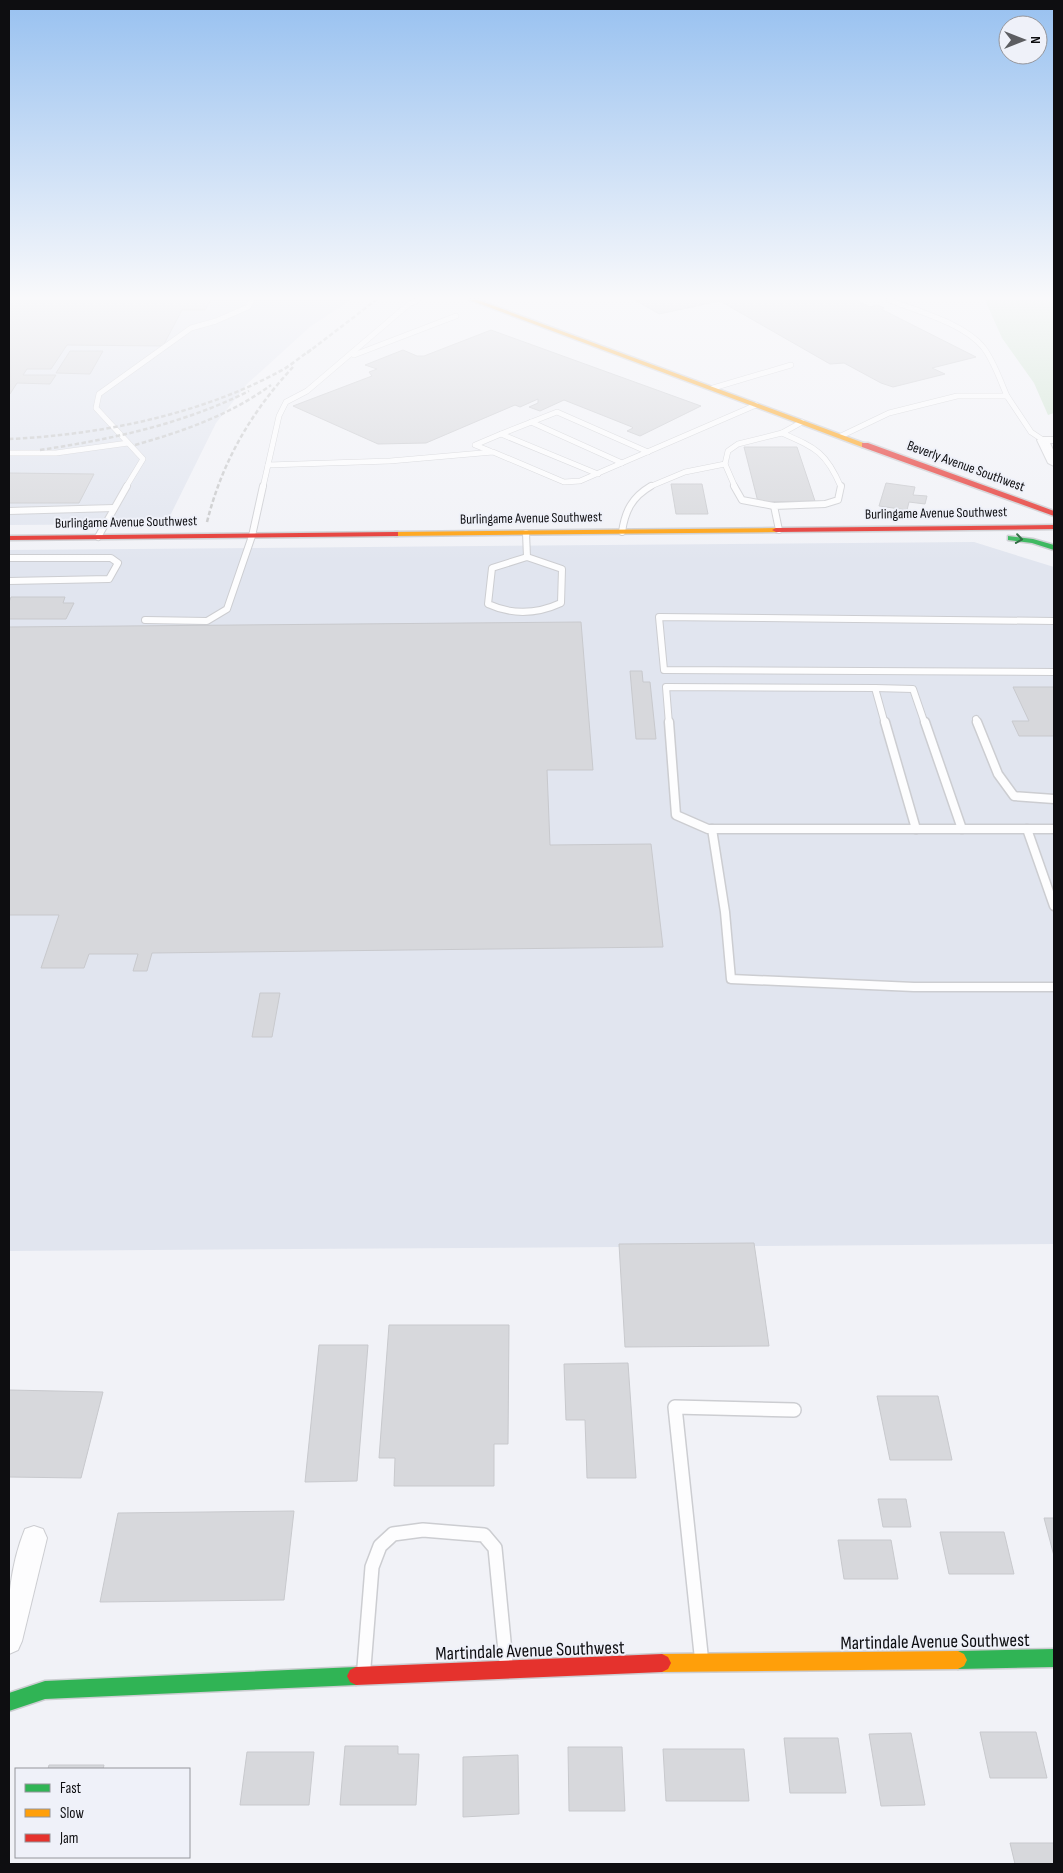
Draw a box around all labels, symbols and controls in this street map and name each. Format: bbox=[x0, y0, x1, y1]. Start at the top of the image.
north arrow bbox=[998, 15, 1048, 65]
text: N bbox=[1027, 36, 1044, 44]
street label: Beverly Avenue Southwest bbox=[905, 437, 1027, 495]
street label: Burlingame Avenue Southwest bbox=[865, 503, 1007, 523]
street label: Burlingame Avenue Southwest bbox=[460, 508, 602, 528]
street label: Burlingame Avenue Southwest bbox=[55, 512, 197, 532]
one-way arrow bbox=[1016, 533, 1024, 544]
street label: Martindale Avenue Southwest bbox=[840, 1629, 1030, 1655]
street label: Martindale Avenue Southwest bbox=[435, 1636, 625, 1666]
legend bbox=[15, 1768, 190, 1858]
text: Fast bbox=[60, 1779, 82, 1798]
text: Slow bbox=[60, 1804, 84, 1823]
text: Jam bbox=[59, 1829, 78, 1848]

